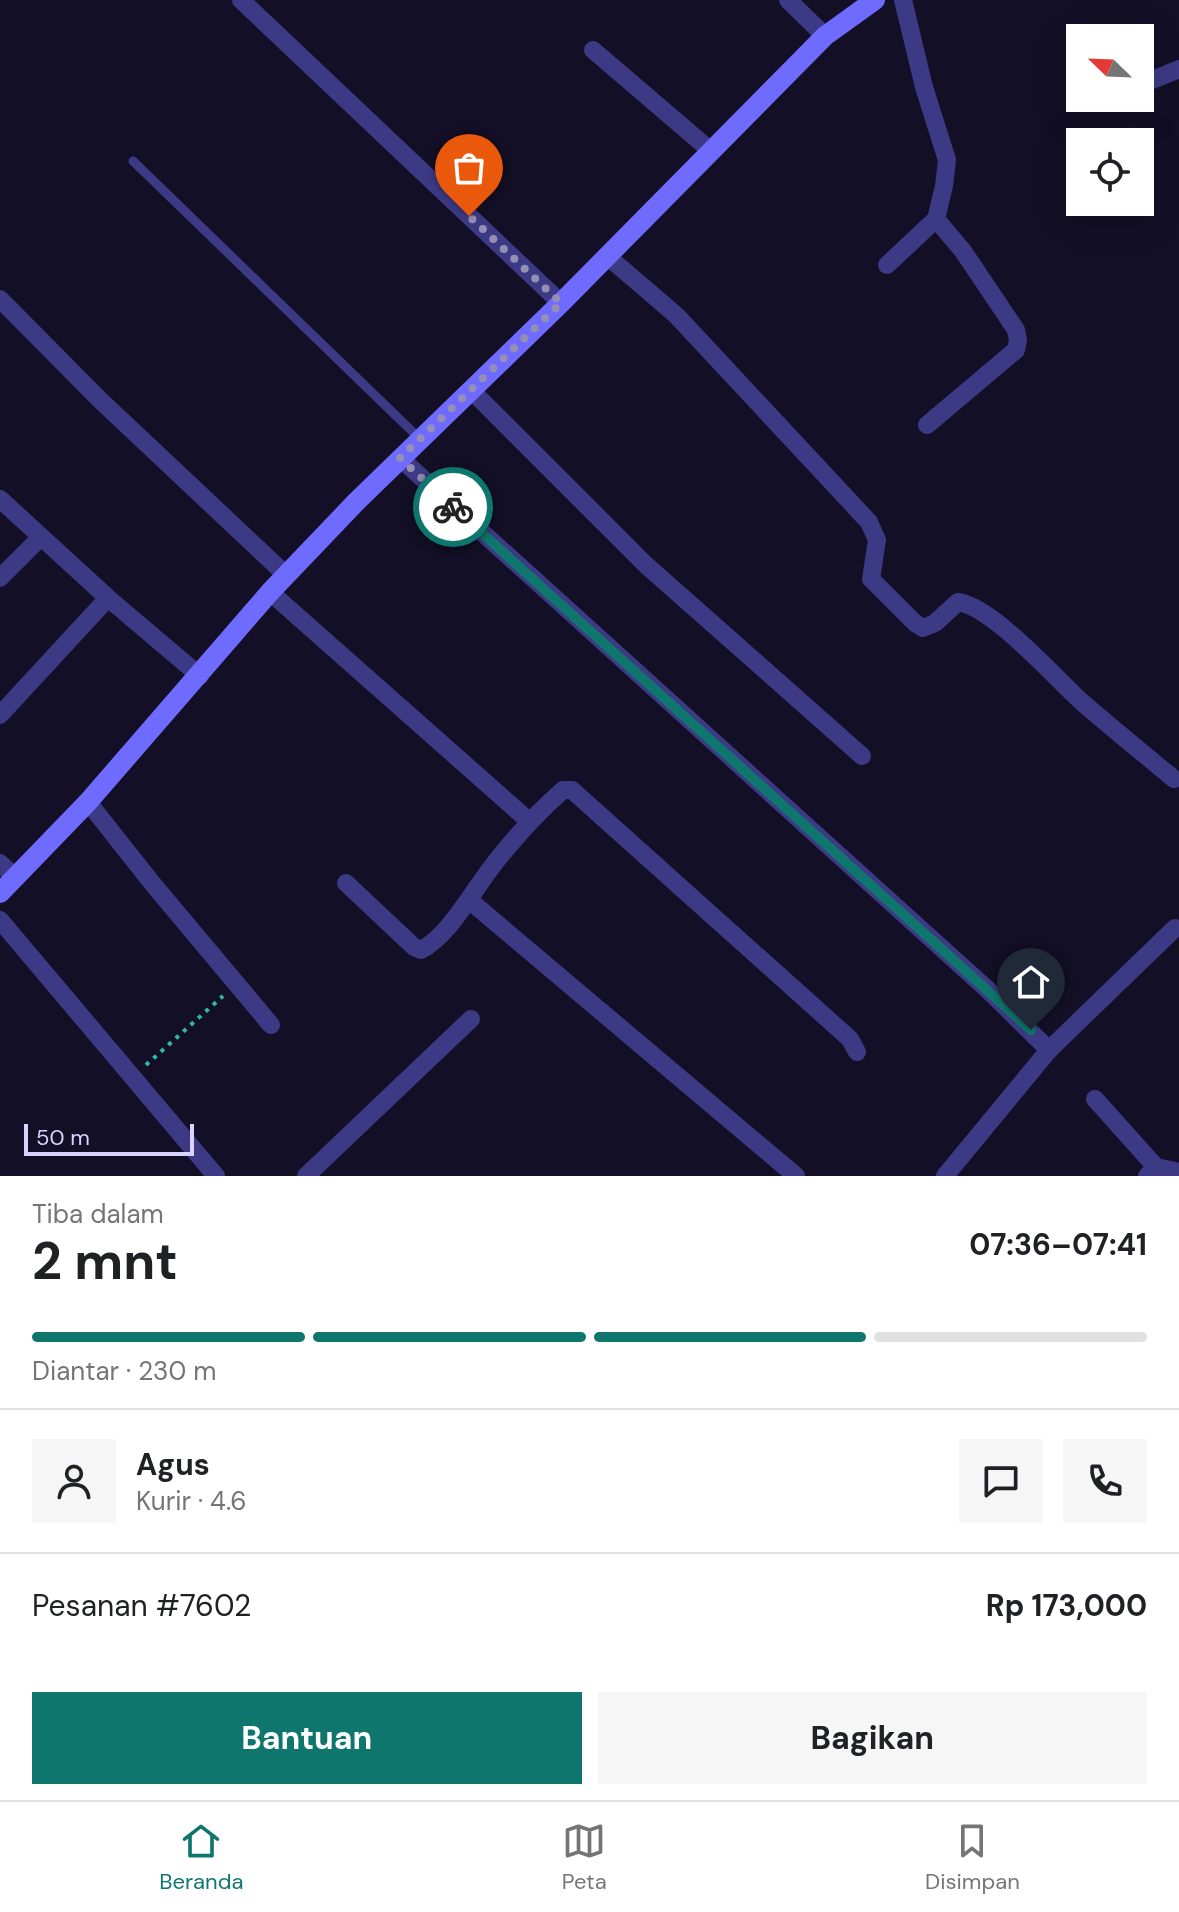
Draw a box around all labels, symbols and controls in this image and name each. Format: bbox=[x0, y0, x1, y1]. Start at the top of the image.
north arrow bbox=[1066, 24, 1154, 112]
map controls bbox=[1066, 24, 1154, 216]
button: locate bbox=[1066, 128, 1154, 216]
pin bbox=[435, 134, 503, 216]
icon: bag bbox=[447, 146, 491, 190]
courier bbox=[413, 467, 493, 547]
icon: bike bbox=[431, 485, 475, 529]
pin bbox=[997, 948, 1065, 1030]
icon: home bbox=[1009, 960, 1053, 1004]
scale bar bbox=[24, 1120, 194, 1156]
text: 50 m bbox=[36, 1123, 90, 1152]
text: Tiba dalam bbox=[32, 1197, 164, 1231]
text: 07:36–07:41 bbox=[969, 1225, 1147, 1264]
text: 2 mnt bbox=[32, 1227, 178, 1295]
text: Diantar · 230 m bbox=[32, 1354, 216, 1388]
button: person bbox=[32, 1439, 116, 1523]
button: chat bbox=[959, 1439, 1043, 1523]
button: phone bbox=[1063, 1439, 1147, 1523]
text: Agus bbox=[136, 1445, 210, 1484]
text: Kurir · 4.6 bbox=[136, 1484, 247, 1518]
text: Pesanan #7602 bbox=[32, 1586, 251, 1625]
text: Rp 173,000 bbox=[986, 1586, 1147, 1625]
button: Bantuan bbox=[32, 1692, 582, 1784]
button: Bagikan bbox=[598, 1692, 1147, 1784]
tab: Beranda bbox=[159, 1819, 243, 1896]
tab: Peta bbox=[562, 1819, 607, 1896]
tab: Disimpan bbox=[925, 1819, 1020, 1896]

